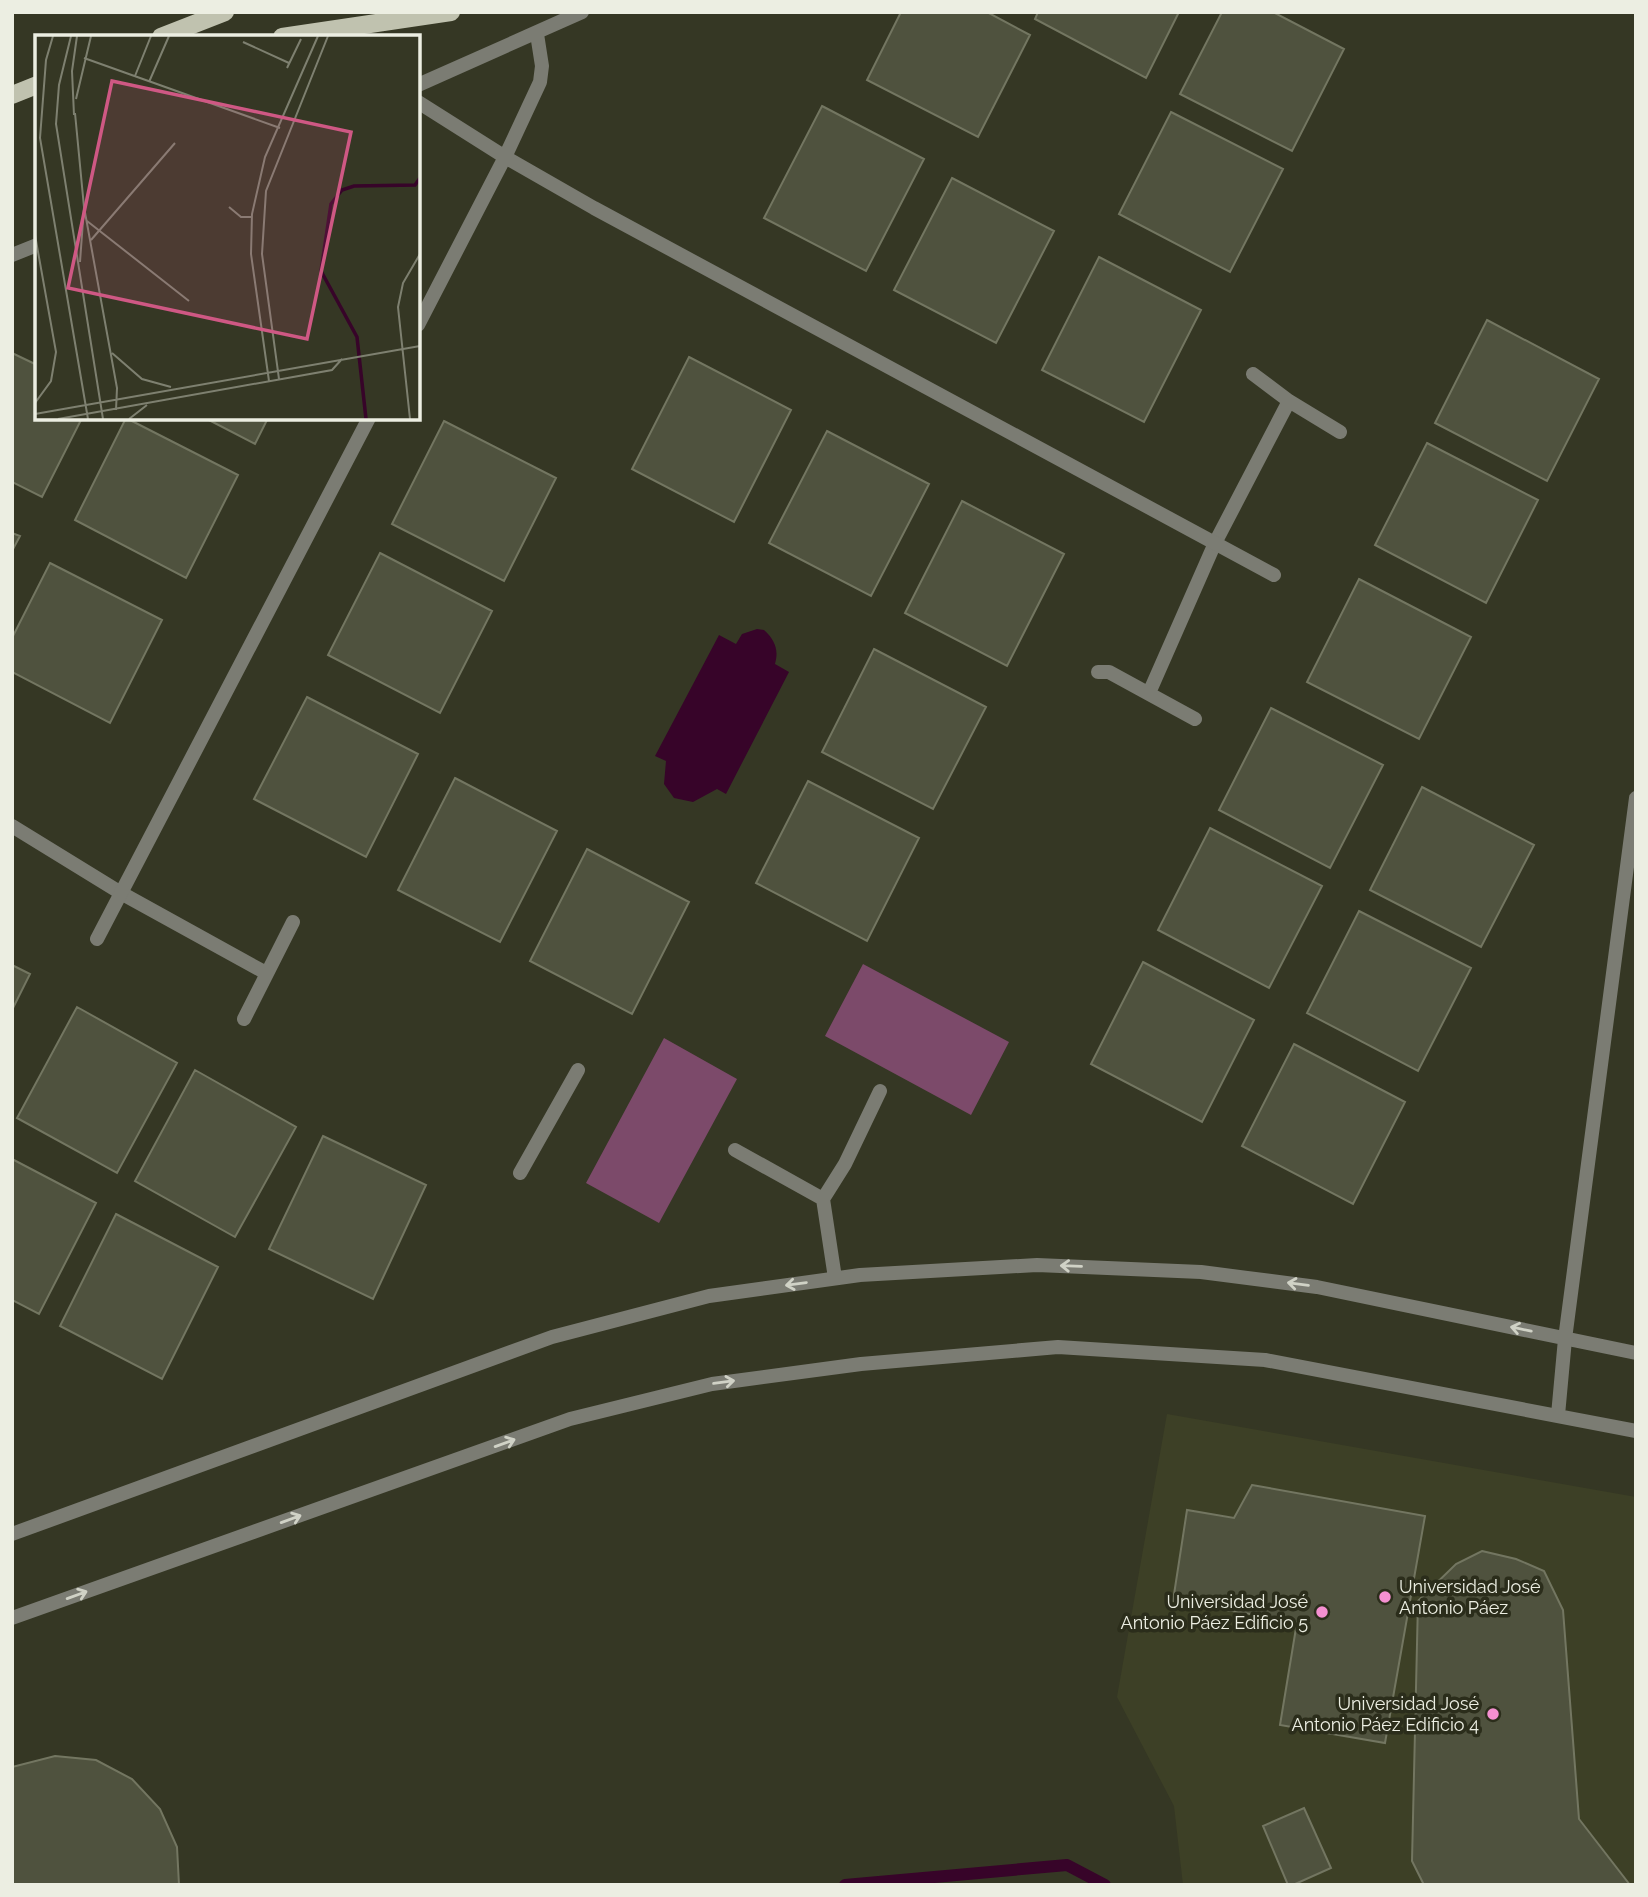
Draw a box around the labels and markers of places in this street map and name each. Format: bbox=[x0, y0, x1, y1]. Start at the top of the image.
place label: Universidad José Antonio Páez bbox=[1399, 1576, 1541, 1618]
marker: Universidad José Antonio Páez bbox=[1377, 1589, 1393, 1605]
place label: Universidad José Antonio Páez Edificio 5 bbox=[1121, 1591, 1308, 1633]
marker: Universidad José Antonio Páez Edificio 5 bbox=[1314, 1604, 1330, 1620]
place label: Universidad José Antonio Páez Edificio 4 bbox=[1292, 1693, 1479, 1735]
marker: Universidad José Antonio Páez Edificio 4 bbox=[1485, 1706, 1501, 1722]

